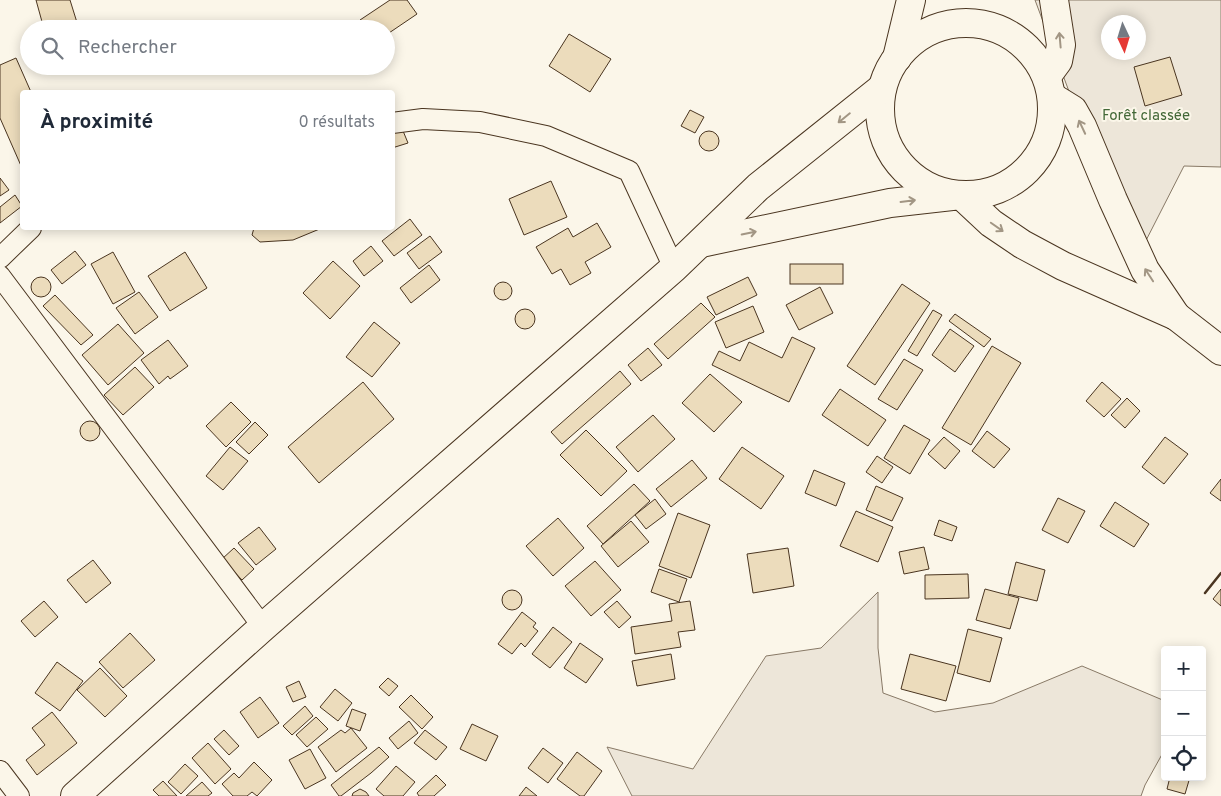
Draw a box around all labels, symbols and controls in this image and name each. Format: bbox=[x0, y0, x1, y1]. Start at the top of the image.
north arrow bbox=[1101, 15, 1146, 60]
search box bbox=[20, 20, 395, 75]
one-way arrow bbox=[1055, 32, 1064, 48]
icon: search bbox=[38, 34, 66, 62]
text: Rechercher bbox=[78, 36, 177, 60]
park label: Forêt classée bbox=[1102, 107, 1190, 126]
text: À proximité bbox=[40, 109, 153, 136]
text: 0 résultats bbox=[299, 113, 375, 133]
one-way arrow bbox=[838, 113, 851, 124]
one-way arrow bbox=[1077, 120, 1087, 135]
one-way arrow bbox=[900, 196, 916, 206]
one-way arrow bbox=[990, 222, 1004, 232]
one-way arrow bbox=[740, 227, 756, 237]
one-way arrow bbox=[1143, 269, 1153, 283]
map controls bbox=[1161, 646, 1206, 781]
button: + bbox=[1161, 646, 1206, 691]
button: − bbox=[1161, 691, 1206, 736]
button: locate bbox=[1161, 736, 1206, 781]

